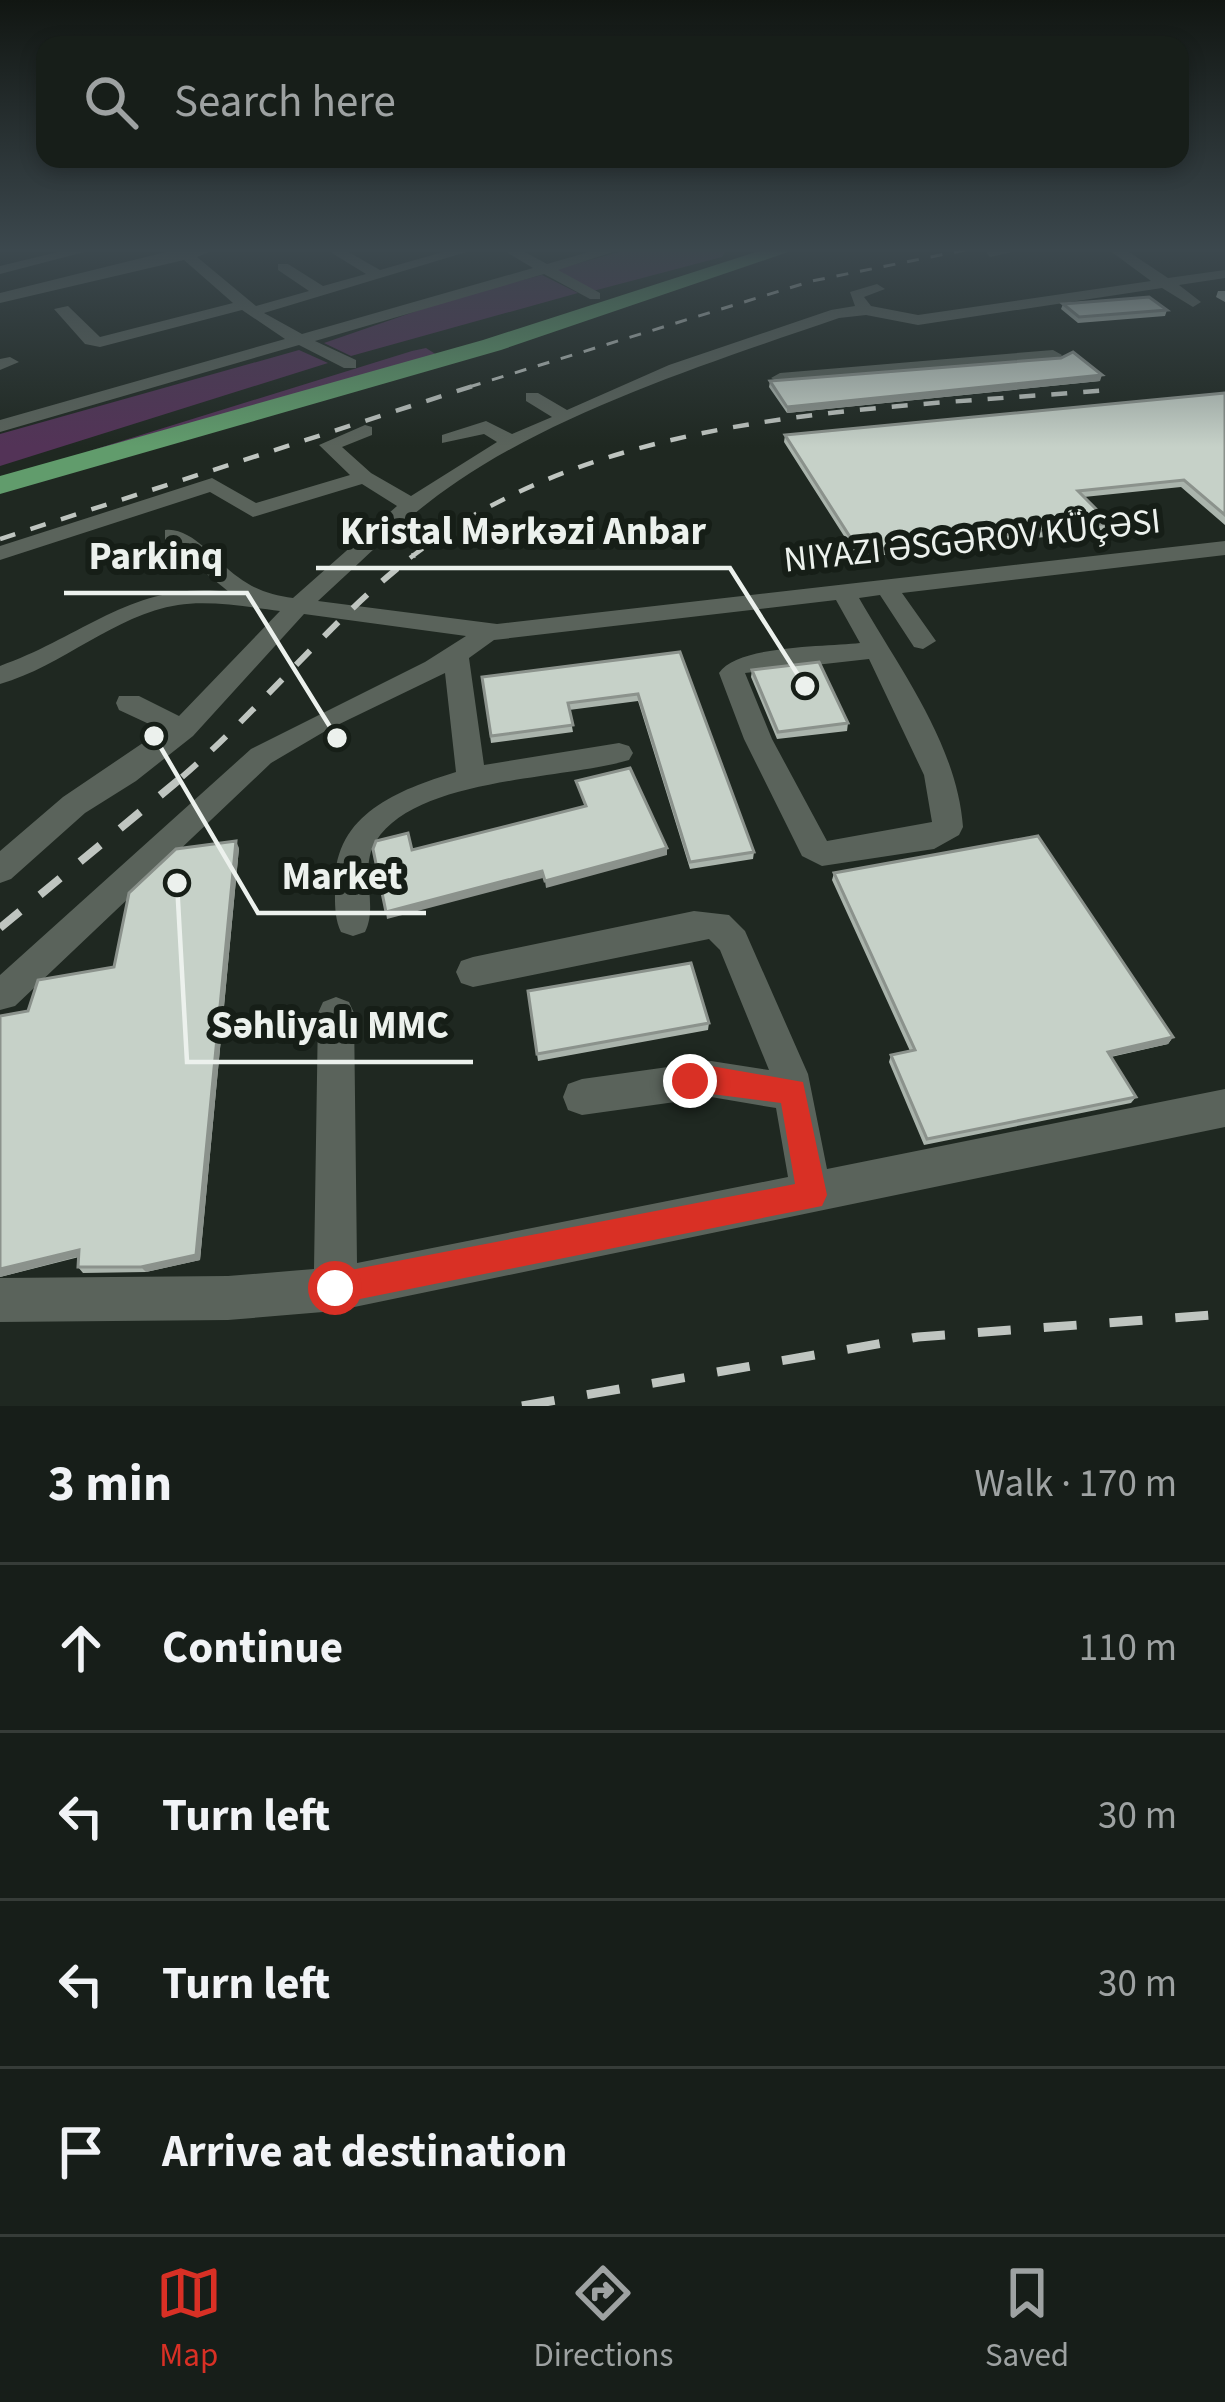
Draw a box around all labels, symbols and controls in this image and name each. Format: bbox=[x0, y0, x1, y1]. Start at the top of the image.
search box bbox=[36, 36, 1189, 168]
icon: search bbox=[78, 69, 144, 135]
text: Search here bbox=[174, 70, 396, 134]
callout: Kristal Mərkəzi Anbar bbox=[316, 493, 730, 568]
street label: NIYAZI ƏSGƏROV KÜÇƏSI bbox=[781, 495, 1163, 586]
text: Kristal Mərkəzi Anbar bbox=[340, 504, 706, 560]
callout: Parkinq bbox=[64, 518, 247, 593]
text: Parkinq bbox=[89, 529, 223, 585]
callout: Market bbox=[258, 838, 426, 913]
text: Market bbox=[282, 849, 402, 905]
callout: Səhliyalı MMC bbox=[187, 987, 473, 1062]
text: Səhliyalı MMC bbox=[211, 998, 449, 1054]
route end bbox=[663, 1054, 717, 1108]
route start bbox=[308, 1261, 362, 1315]
text: 3 min bbox=[48, 1448, 172, 1520]
text: Walk · 170 m bbox=[974, 1456, 1177, 1512]
icon: ahead bbox=[48, 1615, 114, 1681]
text: Continue bbox=[162, 1616, 343, 1680]
text: 110 m bbox=[1079, 1620, 1177, 1676]
icon: left bbox=[48, 1783, 114, 1849]
text: Turn left bbox=[162, 1784, 330, 1848]
text: 30 m bbox=[1098, 1788, 1177, 1844]
icon: left bbox=[48, 1951, 114, 2017]
text: Turn left bbox=[162, 1952, 330, 2016]
text: 30 m bbox=[1098, 1956, 1177, 2012]
icon: arrive bbox=[48, 2119, 114, 2185]
text: Arrive at destination bbox=[162, 2120, 567, 2184]
tab: Map bbox=[156, 2260, 222, 2379]
tab: Directions bbox=[534, 2260, 673, 2379]
tab: Saved bbox=[985, 2260, 1069, 2379]

